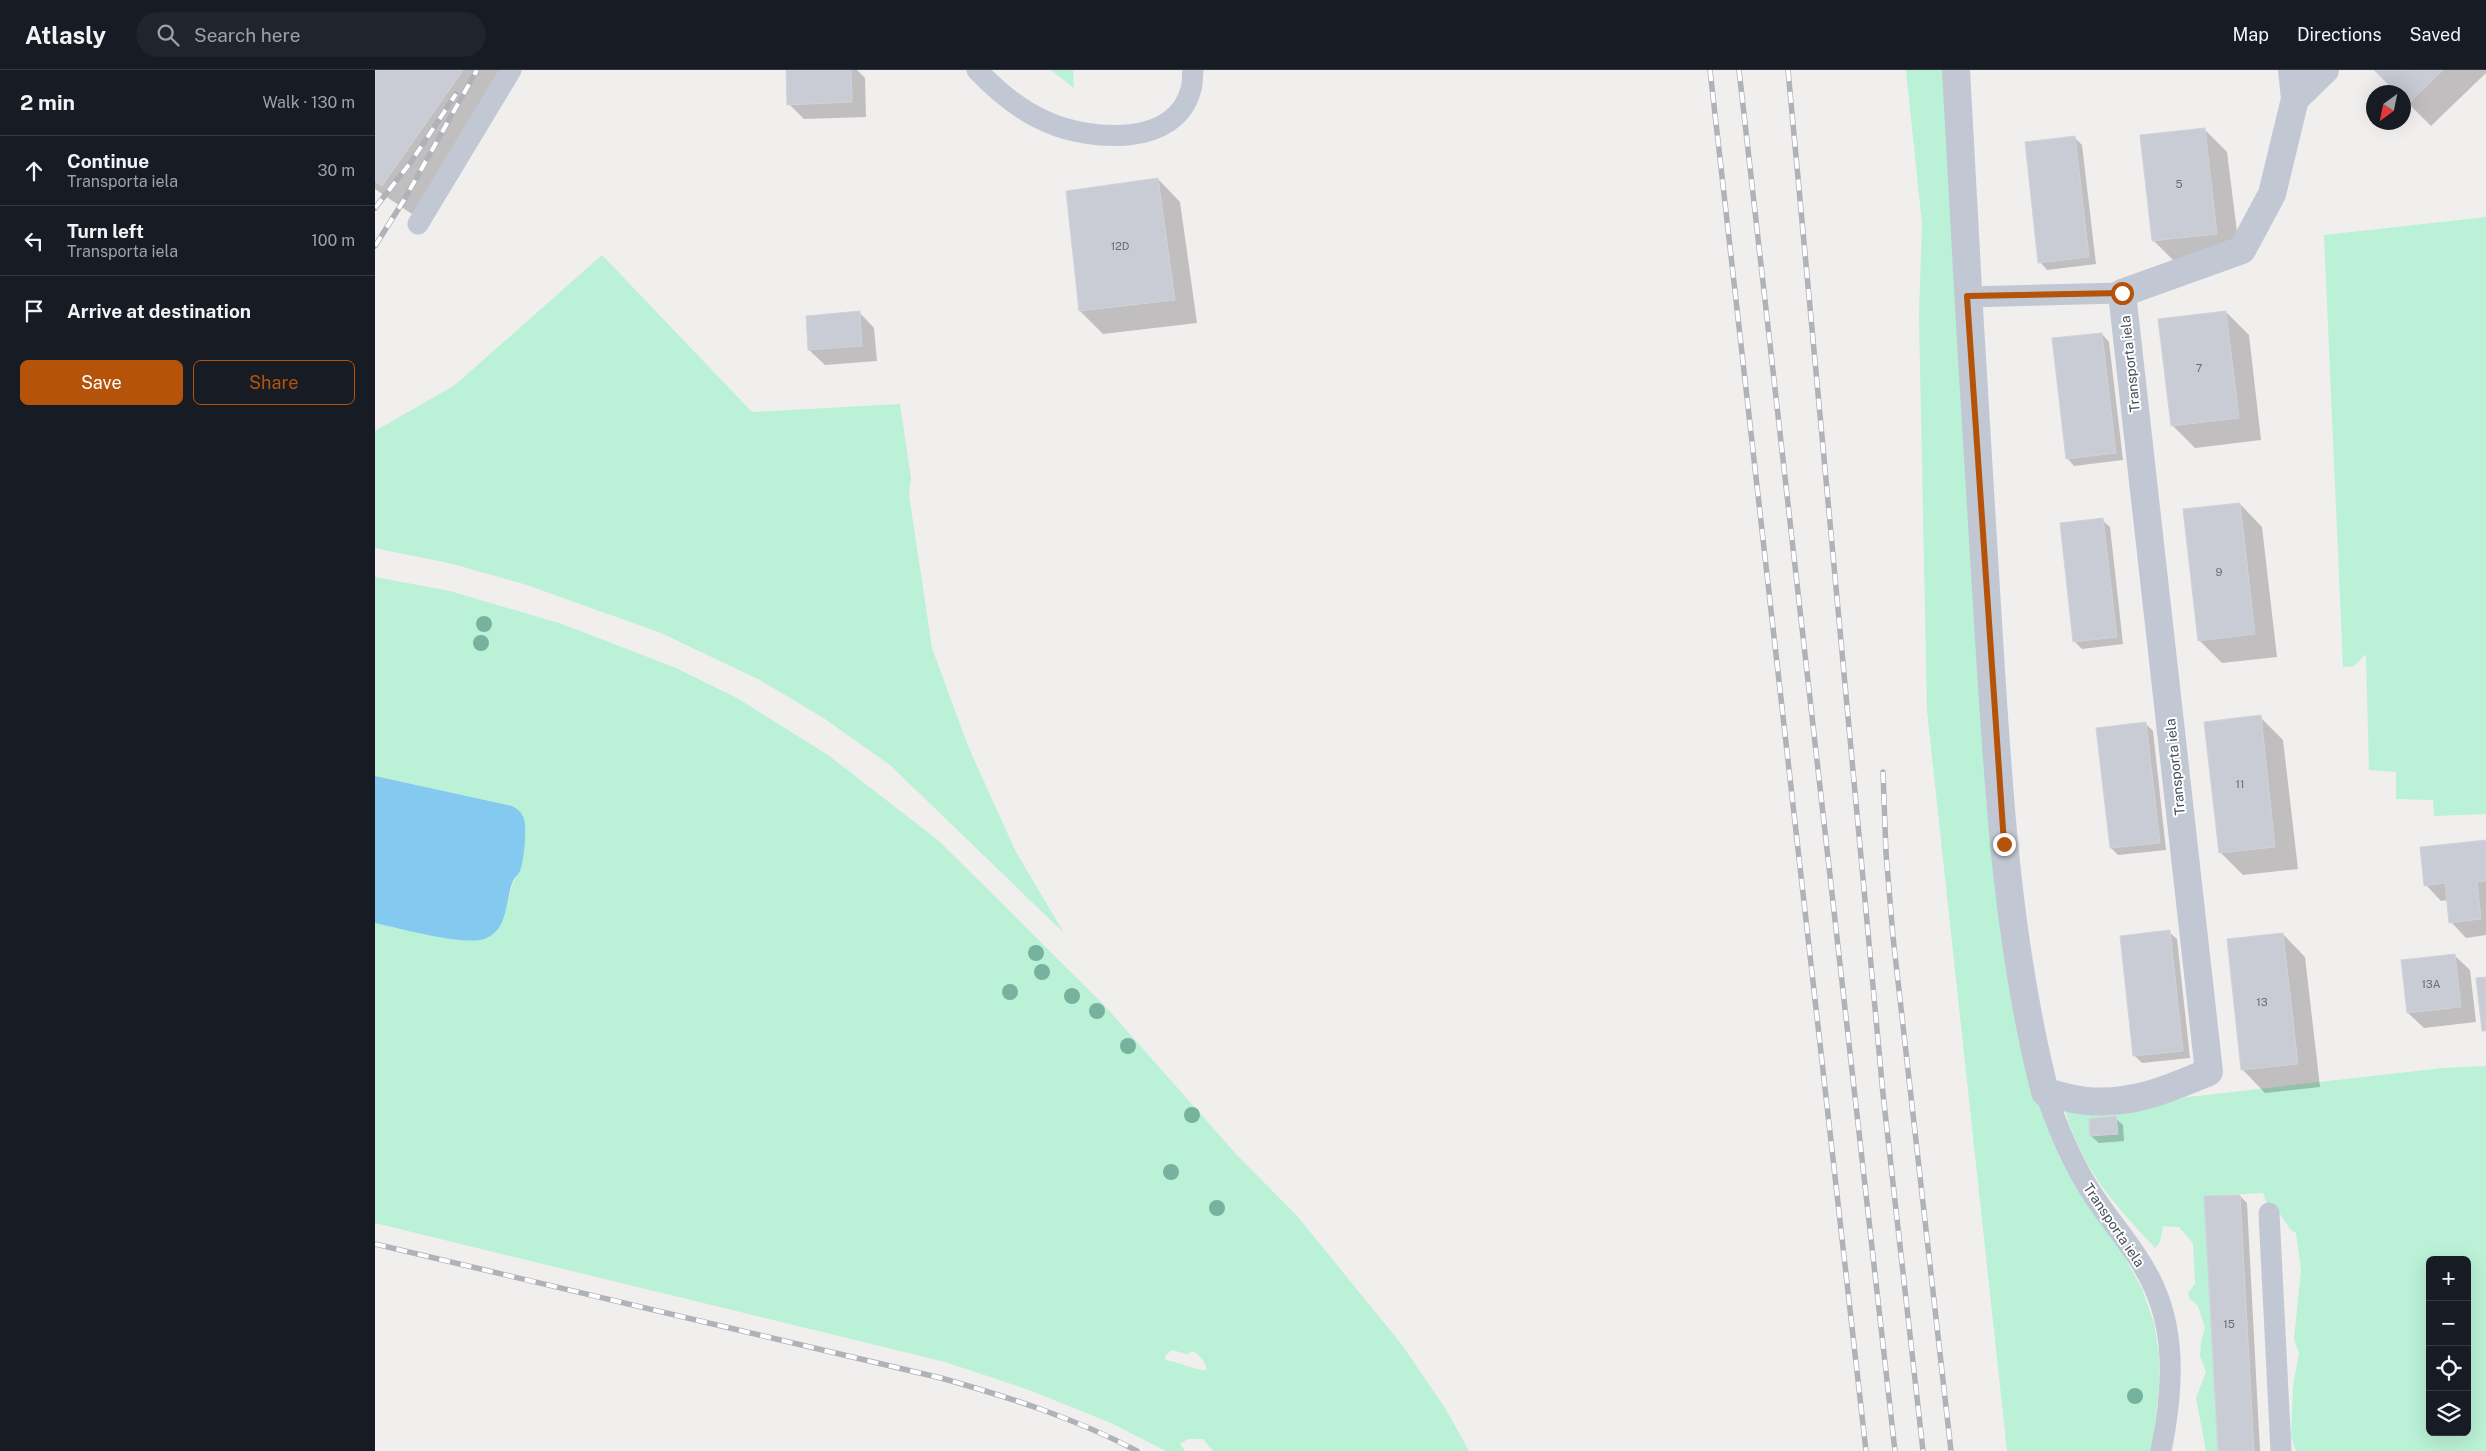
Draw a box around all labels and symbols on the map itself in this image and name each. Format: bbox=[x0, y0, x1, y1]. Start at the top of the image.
north arrow bbox=[2366, 85, 2411, 130]
house number: 5 bbox=[2175, 178, 2183, 190]
house number: 12D bbox=[1111, 240, 1130, 252]
route start bbox=[2111, 282, 2134, 305]
street label: Transporta iela bbox=[2117, 315, 2143, 413]
house number: 7 bbox=[2196, 362, 2203, 374]
house number: 9 bbox=[2216, 566, 2223, 578]
street label: Transporta iela bbox=[2162, 718, 2188, 816]
house number: 11 bbox=[2236, 778, 2244, 790]
route end bbox=[1993, 833, 2016, 856]
house number: 13A bbox=[2421, 978, 2441, 990]
house number: 13 bbox=[2256, 996, 2268, 1008]
street label: Transporta iela bbox=[2080, 1180, 2148, 1270]
house number: 15 bbox=[2223, 1318, 2235, 1330]

